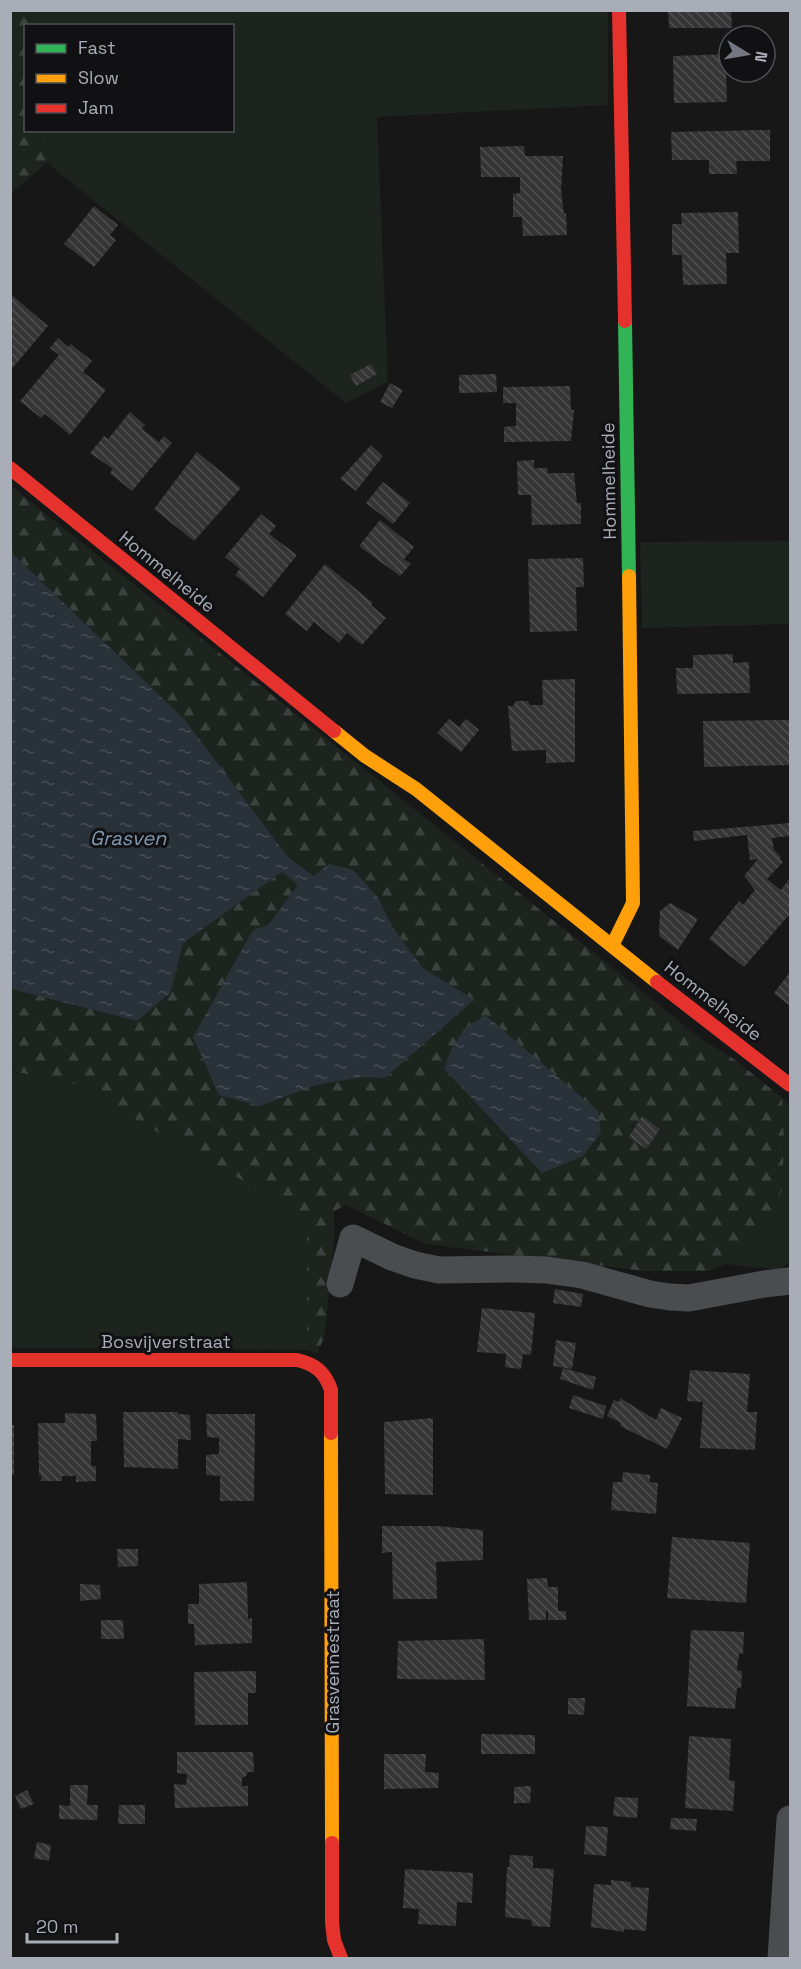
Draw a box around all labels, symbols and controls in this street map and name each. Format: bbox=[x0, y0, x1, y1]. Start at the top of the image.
legend bbox=[24, 24, 234, 132]
north arrow bbox=[717, 24, 777, 84]
text: Fast bbox=[78, 36, 115, 59]
text: N bbox=[750, 49, 773, 64]
text: Slow bbox=[78, 66, 119, 89]
text: Jam bbox=[78, 96, 114, 119]
street label: Hommelheide bbox=[596, 422, 621, 540]
street label: Hommelheide bbox=[114, 526, 220, 617]
water label: Grasven bbox=[90, 825, 167, 851]
street label: Hommelheide bbox=[660, 955, 767, 1046]
street label: Bosvijverstraat bbox=[101, 1330, 231, 1353]
street label: Grasvennestraat bbox=[321, 1591, 344, 1733]
scale bar bbox=[27, 1906, 117, 1944]
text: 20 m bbox=[36, 1915, 79, 1938]

